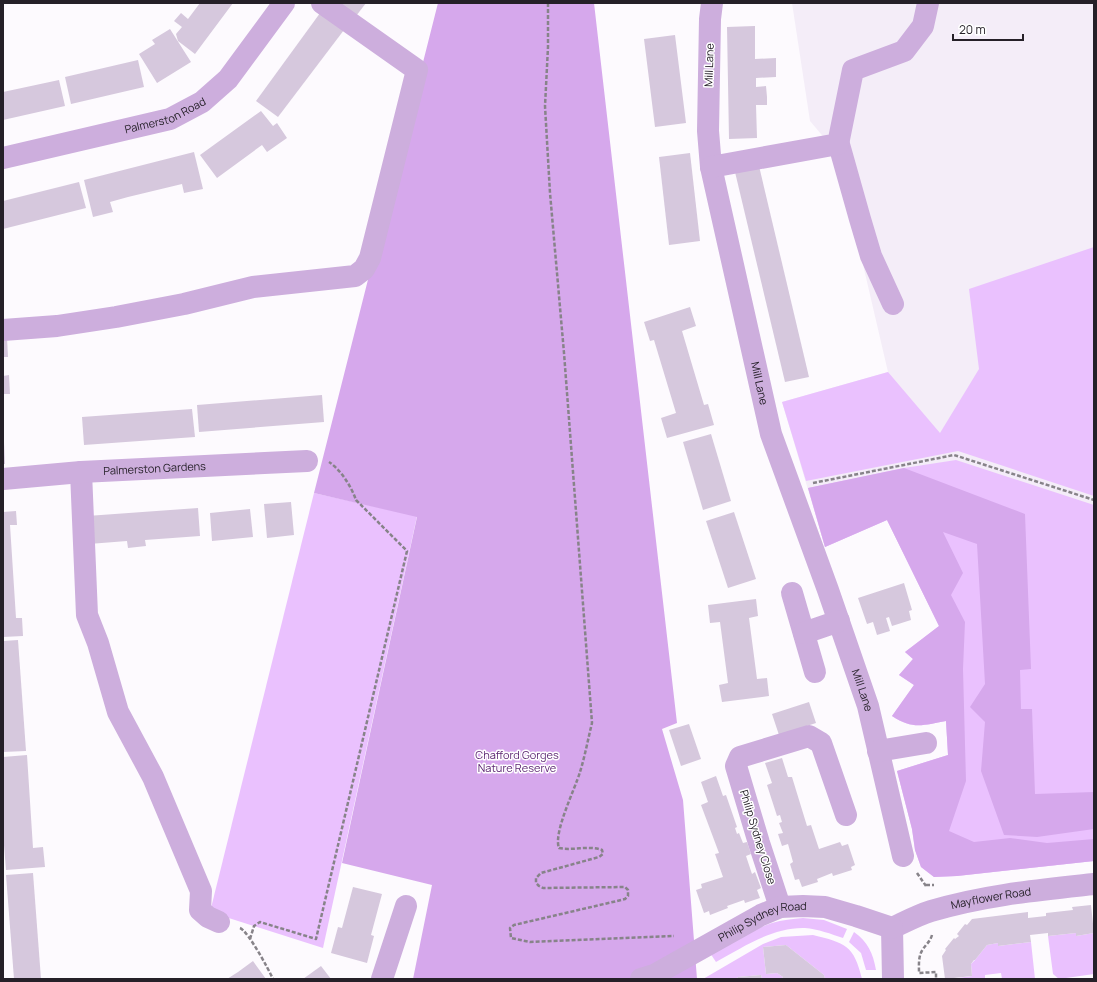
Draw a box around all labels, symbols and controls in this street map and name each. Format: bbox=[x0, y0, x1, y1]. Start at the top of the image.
scale bar bbox=[953, 16, 1023, 42]
text: 20 m bbox=[959, 21, 986, 38]
street label: Mill Lane bbox=[700, 42, 717, 87]
street label: Palmerston Road bbox=[123, 93, 208, 136]
street label: Mill Lane bbox=[748, 360, 772, 407]
street label: Palmerston Gardens bbox=[103, 458, 206, 478]
street label: Mill Lane bbox=[849, 667, 877, 713]
park label: Chafford Gorges Nature Reserve bbox=[475, 747, 559, 775]
street label: Philip Sydney Close bbox=[737, 788, 780, 887]
street label: Mayflower Road bbox=[949, 883, 1032, 912]
street label: Philip Sydney Road bbox=[715, 898, 807, 945]

